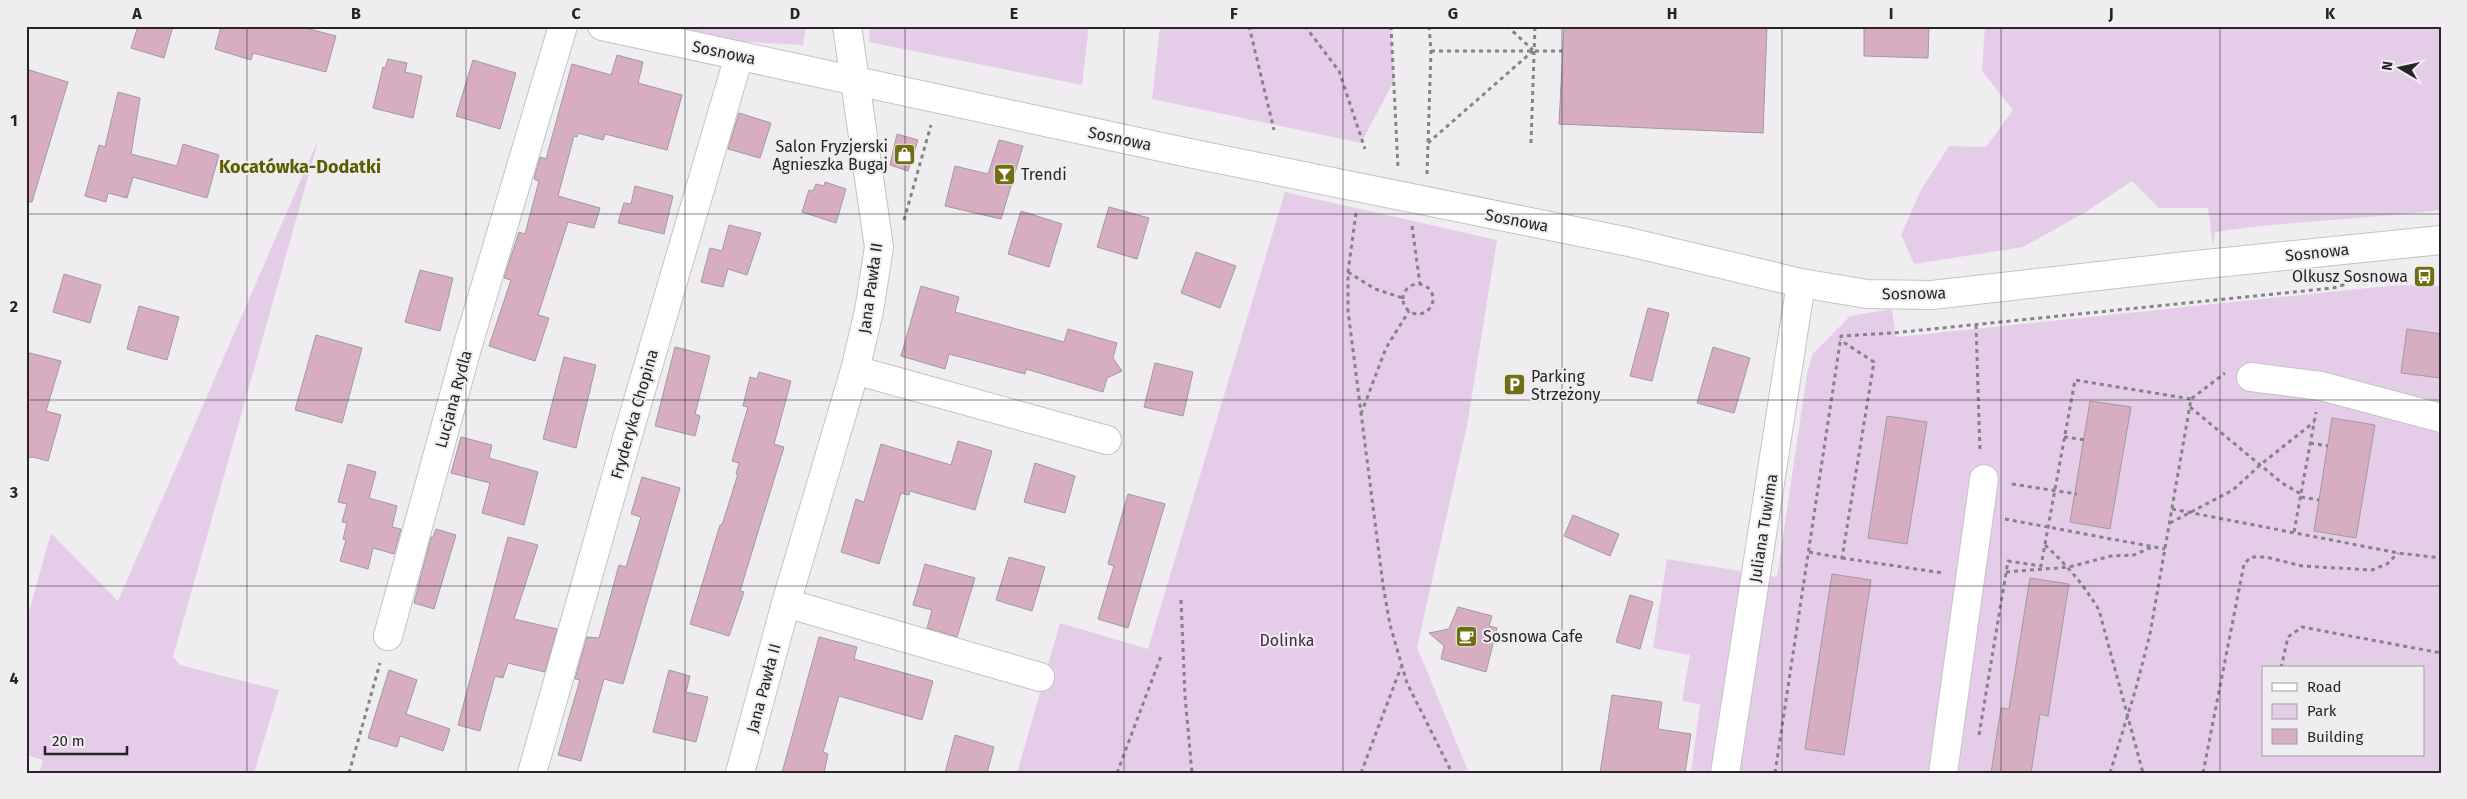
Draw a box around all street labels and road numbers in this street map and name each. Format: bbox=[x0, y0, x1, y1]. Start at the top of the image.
street label: Sosnowa bbox=[690, 37, 757, 68]
street label: Sosnowa bbox=[1086, 123, 1153, 154]
street label: Sosnowa bbox=[1484, 205, 1550, 236]
street label: Sosnowa bbox=[2284, 240, 2350, 265]
street label: Jana Pawła II bbox=[855, 241, 886, 335]
street label: Sosnowa bbox=[1882, 283, 1946, 304]
street label: Fryderyka Chopina bbox=[607, 347, 662, 481]
street label: Lucjana Rydla bbox=[431, 348, 476, 450]
street label: Juliana Tuwima bbox=[1746, 472, 1781, 584]
street label: Jana Pawła II bbox=[742, 641, 785, 735]

